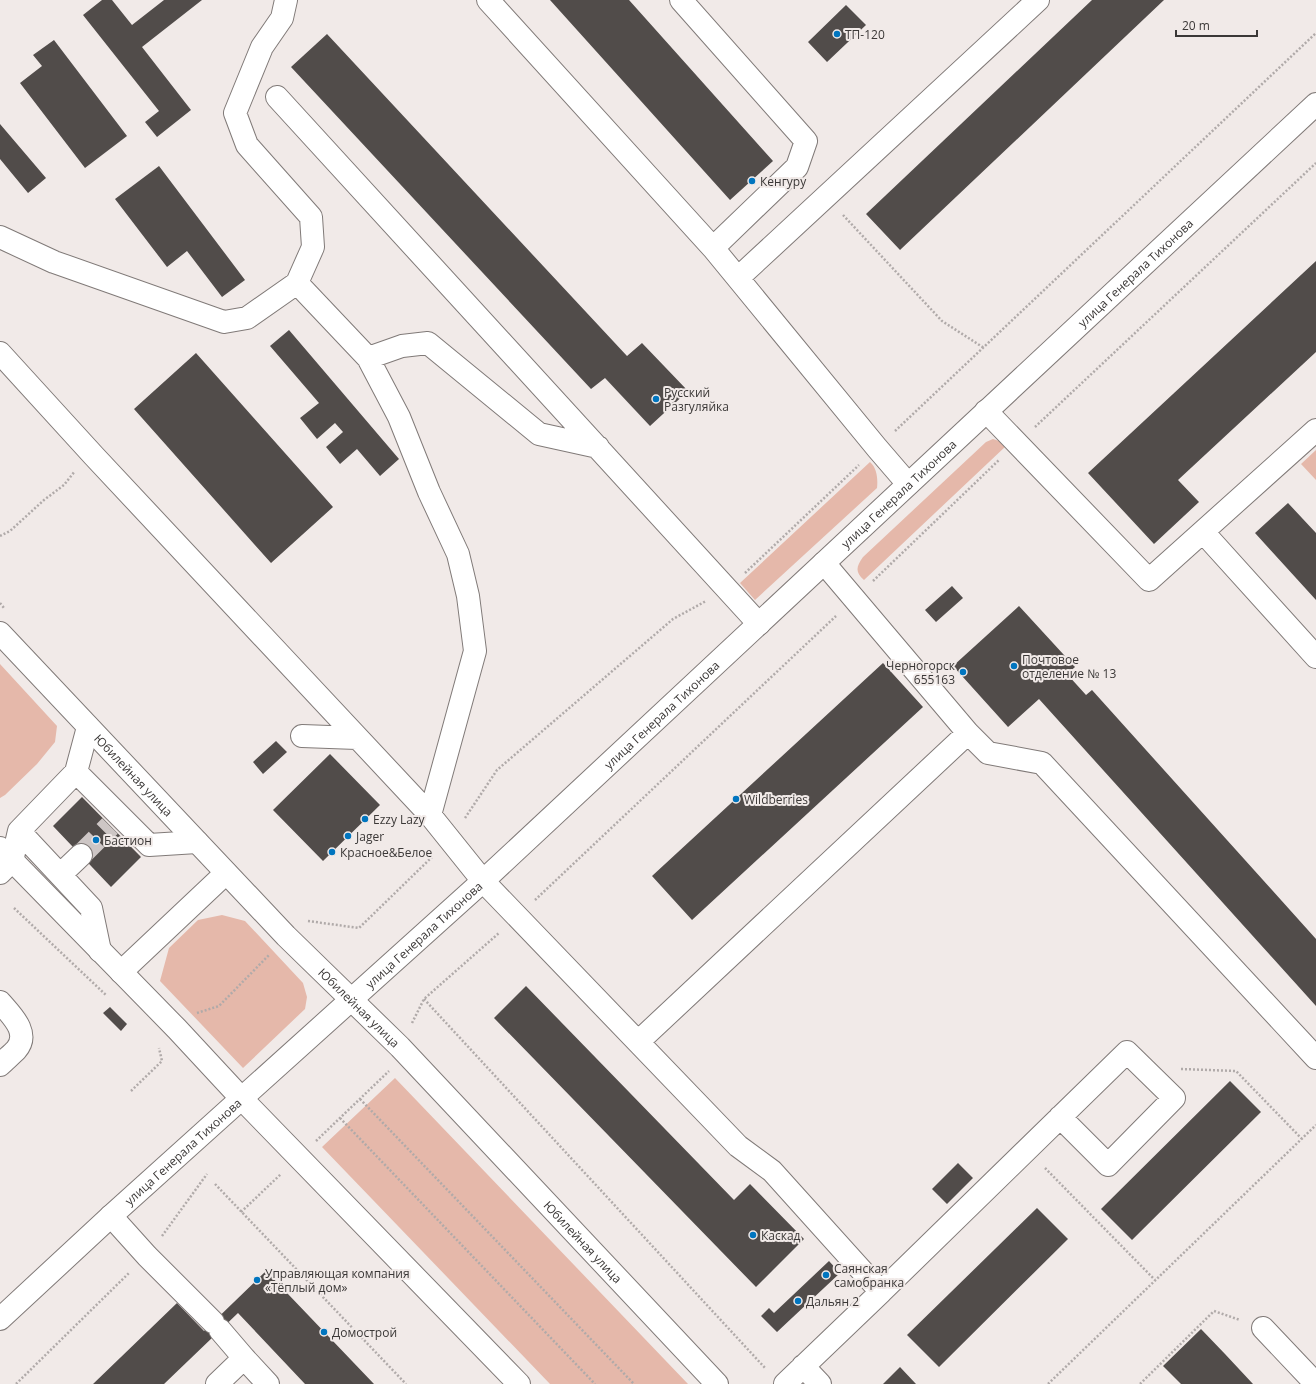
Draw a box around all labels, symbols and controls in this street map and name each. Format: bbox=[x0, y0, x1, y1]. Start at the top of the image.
scale bar bbox=[1176, 12, 1257, 38]
text: 20 m bbox=[1182, 17, 1210, 34]
place label: ТП-120 bbox=[845, 26, 885, 43]
marker: ТП-120 bbox=[832, 29, 842, 39]
place label: Кенгуру bbox=[760, 173, 807, 190]
marker: Кенгуру bbox=[747, 176, 757, 186]
street label: улица Генерала Тихонова bbox=[1074, 215, 1197, 331]
place label: Русский Разгуляйка bbox=[664, 384, 729, 415]
marker: Русский Разгуляйка bbox=[651, 394, 661, 404]
street label: улица Генерала Тихонова bbox=[837, 436, 960, 552]
place label: Почтовое отделение № 13 bbox=[1022, 651, 1116, 682]
street label: улица Генерала Тихонова bbox=[600, 657, 723, 773]
place label: Черногорск 655163 bbox=[886, 657, 956, 688]
marker: Почтовое отделение № 13 bbox=[1009, 661, 1019, 671]
marker: Черногорск 655163 bbox=[958, 667, 968, 677]
street label: Юбилейная улица bbox=[91, 730, 177, 820]
place label: Wildberries bbox=[744, 791, 808, 808]
marker: Wildberries bbox=[731, 794, 741, 804]
place label: Ezzy Lazy bbox=[373, 811, 426, 828]
marker: Ezzy Lazy bbox=[360, 814, 370, 824]
place label: Jager bbox=[355, 828, 384, 845]
marker: Jager bbox=[343, 831, 353, 841]
place label: Бастион bbox=[104, 832, 152, 849]
marker: Бастион bbox=[91, 835, 101, 845]
place label: Красное&Белое bbox=[340, 844, 433, 861]
marker: Красное&Белое bbox=[327, 847, 337, 857]
street label: улица Генерала Тихонова bbox=[361, 877, 486, 992]
street label: Юбилейная улица bbox=[315, 964, 404, 1051]
street label: улица Генерала Тихонова bbox=[121, 1094, 245, 1209]
street label: Юбилейная улица bbox=[540, 1197, 626, 1287]
place label: Каскад bbox=[761, 1227, 801, 1244]
marker: Каскад bbox=[748, 1230, 758, 1240]
place label: Саянская самобранка bbox=[834, 1260, 904, 1291]
place label: Управляющая компания «Тёплый дом» bbox=[265, 1265, 410, 1296]
marker: Саянская самобранка bbox=[821, 1270, 831, 1280]
marker: Управляющая компания «Тёплый дом» bbox=[252, 1275, 262, 1285]
place label: Дальян 2 bbox=[806, 1293, 859, 1310]
marker: Дальян 2 bbox=[793, 1296, 803, 1306]
place label: Домострой bbox=[332, 1324, 397, 1341]
marker: Домострой bbox=[319, 1327, 329, 1337]

